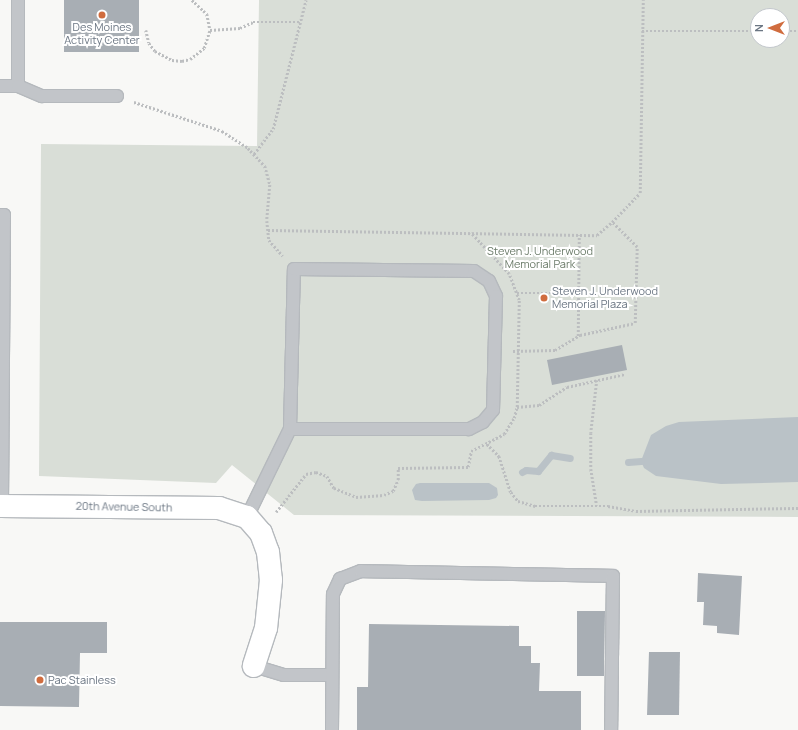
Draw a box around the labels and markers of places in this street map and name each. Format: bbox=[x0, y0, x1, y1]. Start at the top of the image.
marker: Des Moines Activity Center bbox=[97, 10, 107, 20]
place label: Des Moines Activity Center bbox=[64, 21, 140, 47]
place label: Steven J. Underwood Memorial Plaza bbox=[552, 285, 658, 311]
marker: Steven J. Underwood Memorial Plaza bbox=[539, 293, 549, 303]
place label: Pac Stainless bbox=[48, 673, 116, 687]
marker: Pac Stainless bbox=[35, 675, 45, 685]

